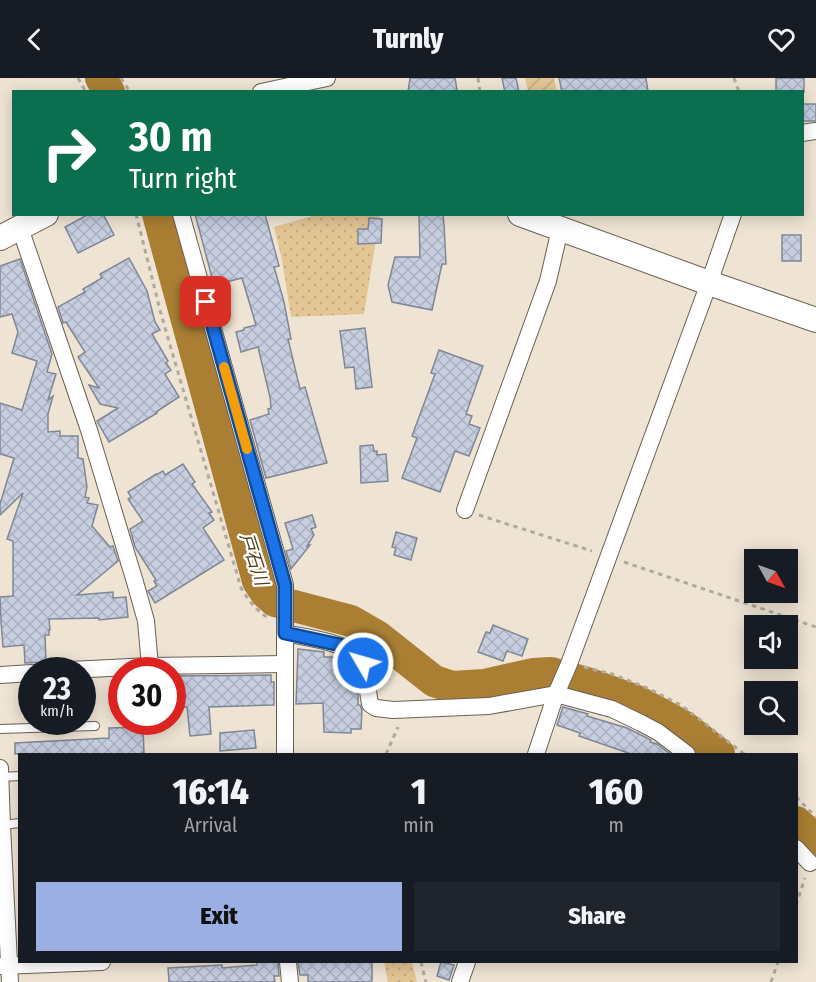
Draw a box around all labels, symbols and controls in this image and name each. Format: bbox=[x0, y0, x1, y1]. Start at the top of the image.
icon: back bbox=[18, 23, 51, 56]
text: Turnly bbox=[373, 23, 443, 55]
icon: heart bbox=[765, 23, 798, 56]
text: 30 m bbox=[129, 112, 213, 162]
icon: right bbox=[30, 114, 108, 192]
text: Turn right bbox=[129, 163, 237, 195]
pin bbox=[180, 276, 231, 327]
icon: arrive bbox=[189, 285, 222, 318]
water label: 戸石川 bbox=[235, 530, 273, 590]
north arrow bbox=[744, 549, 798, 603]
map controls bbox=[744, 549, 798, 735]
button: sound bbox=[744, 615, 798, 669]
position arrow bbox=[331, 631, 395, 695]
speed limit sign: 30 bbox=[108, 657, 186, 735]
text: 23 bbox=[43, 671, 71, 707]
button: search bbox=[744, 681, 798, 735]
text: km/h bbox=[40, 702, 74, 720]
text: 16:14 bbox=[172, 770, 249, 814]
text: 1 bbox=[411, 770, 427, 814]
text: 160 bbox=[589, 770, 643, 814]
text: Arrival bbox=[184, 813, 237, 837]
text: min bbox=[403, 813, 434, 837]
text: m bbox=[608, 813, 624, 837]
button: Exit bbox=[36, 882, 402, 951]
button: Share bbox=[414, 882, 780, 951]

